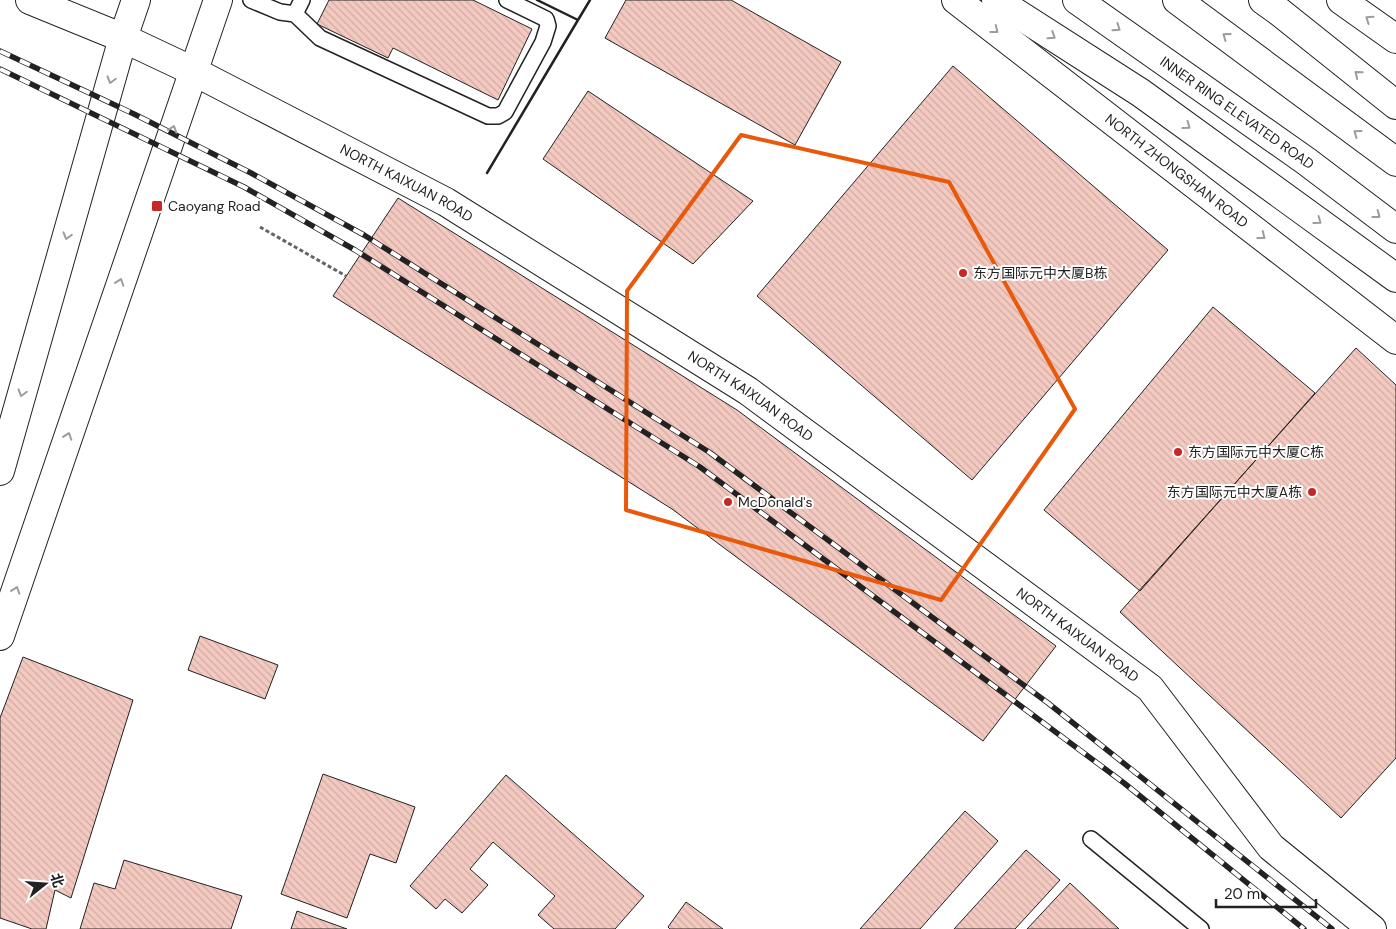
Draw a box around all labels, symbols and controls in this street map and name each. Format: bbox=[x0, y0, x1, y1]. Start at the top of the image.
one-way arrow bbox=[1365, 16, 1375, 25]
one-way arrow bbox=[1111, 22, 1121, 31]
one-way arrow bbox=[989, 24, 998, 32]
one-way arrow bbox=[1046, 29, 1055, 39]
one-way arrow bbox=[1223, 34, 1232, 42]
street label: INNER RING ELEVATED ROAD bbox=[1157, 52, 1318, 173]
one-way arrow bbox=[1355, 72, 1364, 80]
one-way arrow bbox=[106, 76, 117, 84]
street label: NORTH ZHONGSHAN ROAD bbox=[1102, 110, 1252, 232]
one-way arrow bbox=[1181, 120, 1191, 129]
one-way arrow bbox=[167, 125, 177, 133]
one-way arrow bbox=[1354, 130, 1363, 138]
street label: NORTH KAIXUAN ROAD bbox=[337, 140, 476, 226]
place label: Caoyang Road bbox=[168, 197, 261, 215]
marker: Caoyang Road bbox=[150, 199, 164, 213]
one-way arrow bbox=[1371, 209, 1380, 217]
one-way arrow bbox=[1312, 215, 1322, 224]
one-way arrow bbox=[1256, 231, 1265, 239]
one-way arrow bbox=[62, 232, 72, 240]
place label: 东方国际元中大厦B栋 bbox=[973, 264, 1107, 282]
marker: 东方国际元中大厦B栋 bbox=[957, 267, 969, 279]
one-way arrow bbox=[115, 279, 125, 287]
street label: NORTH KAIXUAN ROAD bbox=[685, 347, 817, 445]
one-way arrow bbox=[18, 388, 28, 396]
one-way arrow bbox=[62, 432, 72, 441]
place label: 东方国际元中大厦C栋 bbox=[1188, 443, 1324, 461]
marker: 东方国际元中大厦C栋 bbox=[1172, 446, 1184, 458]
place label: 东方国际元中大厦A栋 bbox=[1167, 483, 1302, 501]
marker: 东方国际元中大厦A栋 bbox=[1306, 486, 1318, 498]
place label: McDonald's bbox=[738, 493, 813, 511]
marker: McDonald's bbox=[722, 496, 734, 508]
street label: NORTH KAIXUAN ROAD bbox=[1013, 583, 1143, 686]
one-way arrow bbox=[10, 586, 20, 595]
north arrow bbox=[20, 859, 70, 909]
text: 北 bbox=[47, 871, 68, 890]
scale bar bbox=[1216, 876, 1316, 908]
text: 20 m bbox=[1224, 884, 1260, 904]

